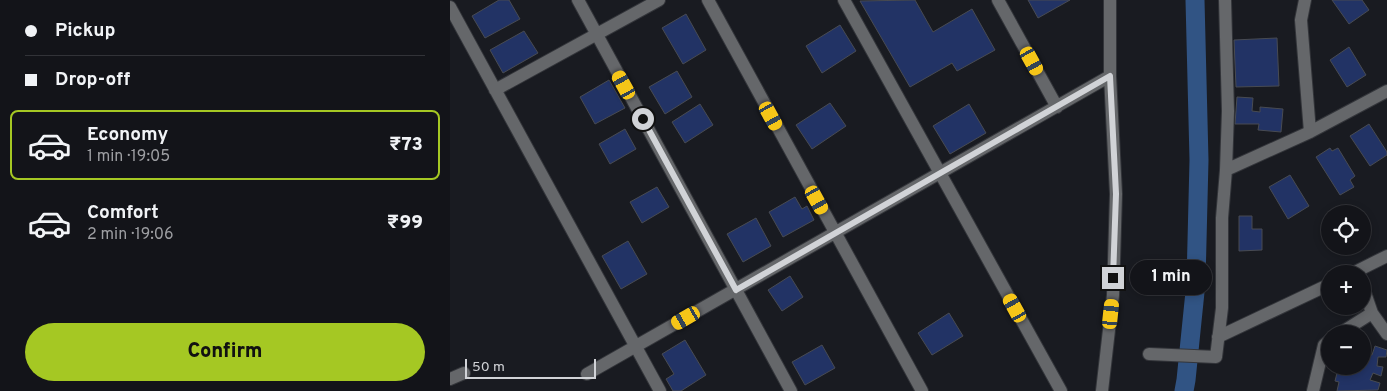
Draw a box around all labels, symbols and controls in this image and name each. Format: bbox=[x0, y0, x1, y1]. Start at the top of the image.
text: Pickup bbox=[55, 19, 115, 43]
car bbox=[1018, 44, 1045, 78]
text: Drop-off bbox=[55, 68, 130, 92]
car bbox=[610, 68, 637, 102]
car bbox=[757, 99, 784, 133]
route start bbox=[632, 108, 654, 130]
icon: car bbox=[27, 123, 72, 168]
text: Economy bbox=[87, 123, 168, 147]
text: ₹73 bbox=[389, 133, 423, 157]
text: 1 min · 19:05 bbox=[87, 147, 170, 167]
car bbox=[803, 183, 830, 217]
icon: car bbox=[27, 201, 72, 246]
text: Comfort bbox=[87, 201, 159, 225]
map controls bbox=[1321, 205, 1371, 375]
button: locate bbox=[1321, 205, 1371, 255]
text: ₹99 bbox=[387, 211, 423, 235]
text: 2 min · 19:06 bbox=[87, 225, 174, 245]
callout: 1 min bbox=[1130, 260, 1213, 296]
button: + bbox=[1321, 265, 1371, 315]
route end bbox=[1102, 267, 1124, 289]
text: 1 min bbox=[1151, 267, 1191, 287]
car bbox=[1001, 291, 1028, 325]
car bbox=[1101, 298, 1120, 330]
car bbox=[669, 304, 702, 332]
button: Confirm bbox=[25, 323, 425, 381]
button: − bbox=[1321, 325, 1371, 375]
scale bar bbox=[465, 356, 596, 379]
text: 50 m bbox=[472, 359, 505, 376]

